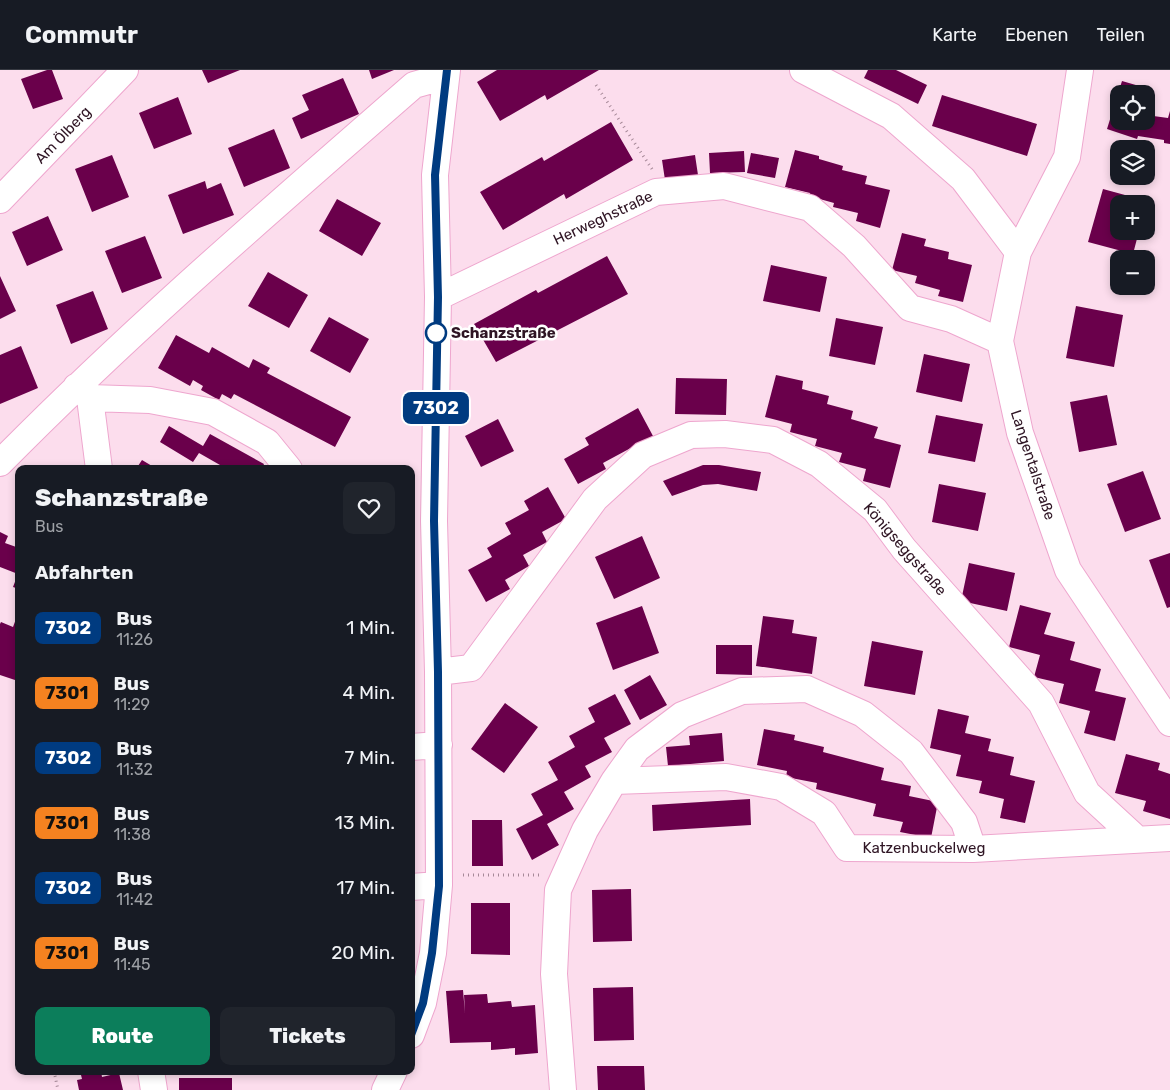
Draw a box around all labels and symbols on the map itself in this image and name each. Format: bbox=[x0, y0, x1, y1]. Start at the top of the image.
street label: Am Ölberg bbox=[31, 103, 95, 167]
street label: Herweghstraße bbox=[550, 187, 656, 249]
marker: Schanzstraße bbox=[425, 322, 447, 344]
place label: Schanzstraße bbox=[451, 324, 556, 342]
line badge: 7302 bbox=[401, 392, 471, 424]
street label: Langentalstraße bbox=[1007, 408, 1059, 522]
street label: Königseggstraße bbox=[860, 499, 950, 599]
street label: Katzenbuckelweg bbox=[863, 839, 985, 857]

